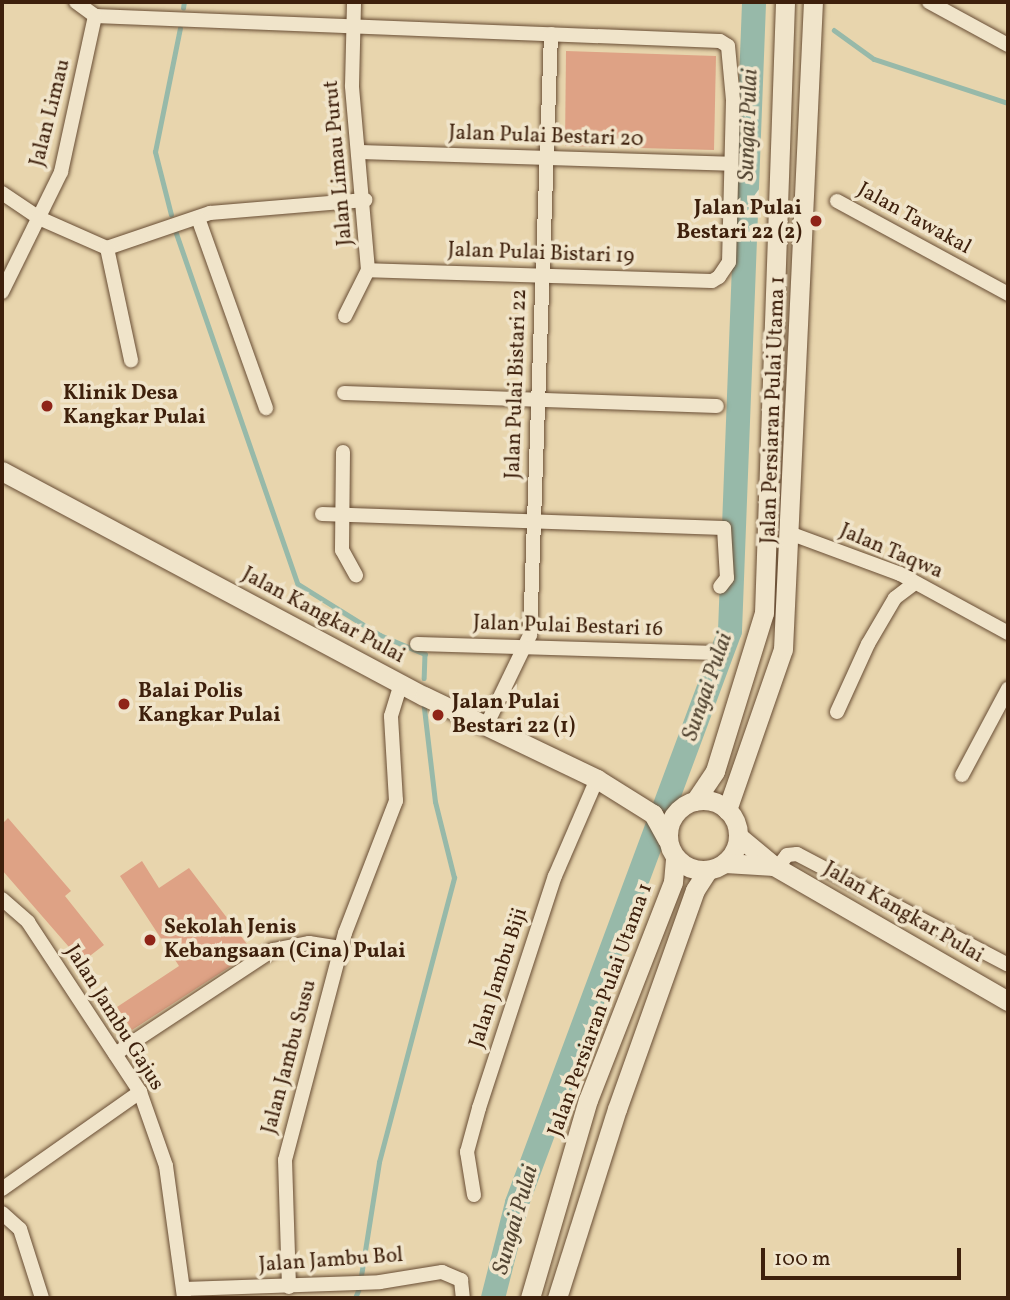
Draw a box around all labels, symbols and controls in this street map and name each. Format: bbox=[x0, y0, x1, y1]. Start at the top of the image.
street label: Jalan Limau bbox=[25, 57, 77, 169]
water label: Sungai Pulai bbox=[733, 69, 765, 181]
street label: Jalan Limau Purut bbox=[319, 79, 359, 247]
street label: Jalan Pulai Bestari 20 bbox=[448, 121, 644, 153]
street label: Jalan Tawakal bbox=[853, 177, 975, 261]
place label: Jalan Pulai Bestari 22 (2) bbox=[676, 196, 802, 246]
marker: Jalan Pulai Bestari 22 (2) bbox=[808, 213, 824, 229]
street label: Jalan Pulai Bistari 19 bbox=[447, 238, 635, 270]
street label: Jalan Persiaran Pulai Utama 1 bbox=[757, 276, 791, 544]
street label: Jalan Pulai Bistari 22 bbox=[501, 288, 533, 480]
place label: Klinik Desa Kangkar Pulai bbox=[63, 381, 206, 431]
marker: Klinik Desa Kangkar Pulai bbox=[37, 396, 57, 416]
street label: Jalan Taqwa bbox=[835, 519, 947, 585]
street label: Jalan Kangkar Pulai bbox=[237, 562, 409, 670]
street label: Jalan Pulai Bestari 16 bbox=[473, 611, 663, 643]
water label: Sungai Pulai bbox=[677, 630, 739, 744]
place label: Balai Polis Kangkar Pulai bbox=[138, 679, 281, 729]
place label: Jalan Pulai Bestari 22 (1) bbox=[452, 690, 575, 740]
marker: Balai Polis Kangkar Pulai bbox=[116, 696, 132, 712]
marker: Jalan Pulai Bestari 22 (1) bbox=[430, 707, 446, 723]
street label: Jalan Kangkar Pulai bbox=[818, 857, 988, 969]
street label: Jalan Persiaran Pulai Utama 1 bbox=[543, 880, 659, 1140]
street label: Jalan Jambu Biji bbox=[464, 905, 534, 1051]
place label: Sekolah Jenis Kebangsaan (Cina) Pulai bbox=[164, 915, 406, 965]
marker: Sekolah Jenis Kebangsaan (Cina) Pulai bbox=[142, 932, 158, 948]
street label: Jalan Jambu Gajus bbox=[59, 941, 169, 1095]
street label: Jalan Jambu Susu bbox=[257, 977, 323, 1137]
water label: Sungai Pulai bbox=[487, 1162, 545, 1278]
scale bar bbox=[765, 1234, 964, 1278]
street label: Jalan Jambu Bol bbox=[258, 1243, 404, 1279]
text: 100 m bbox=[774, 1245, 831, 1274]

